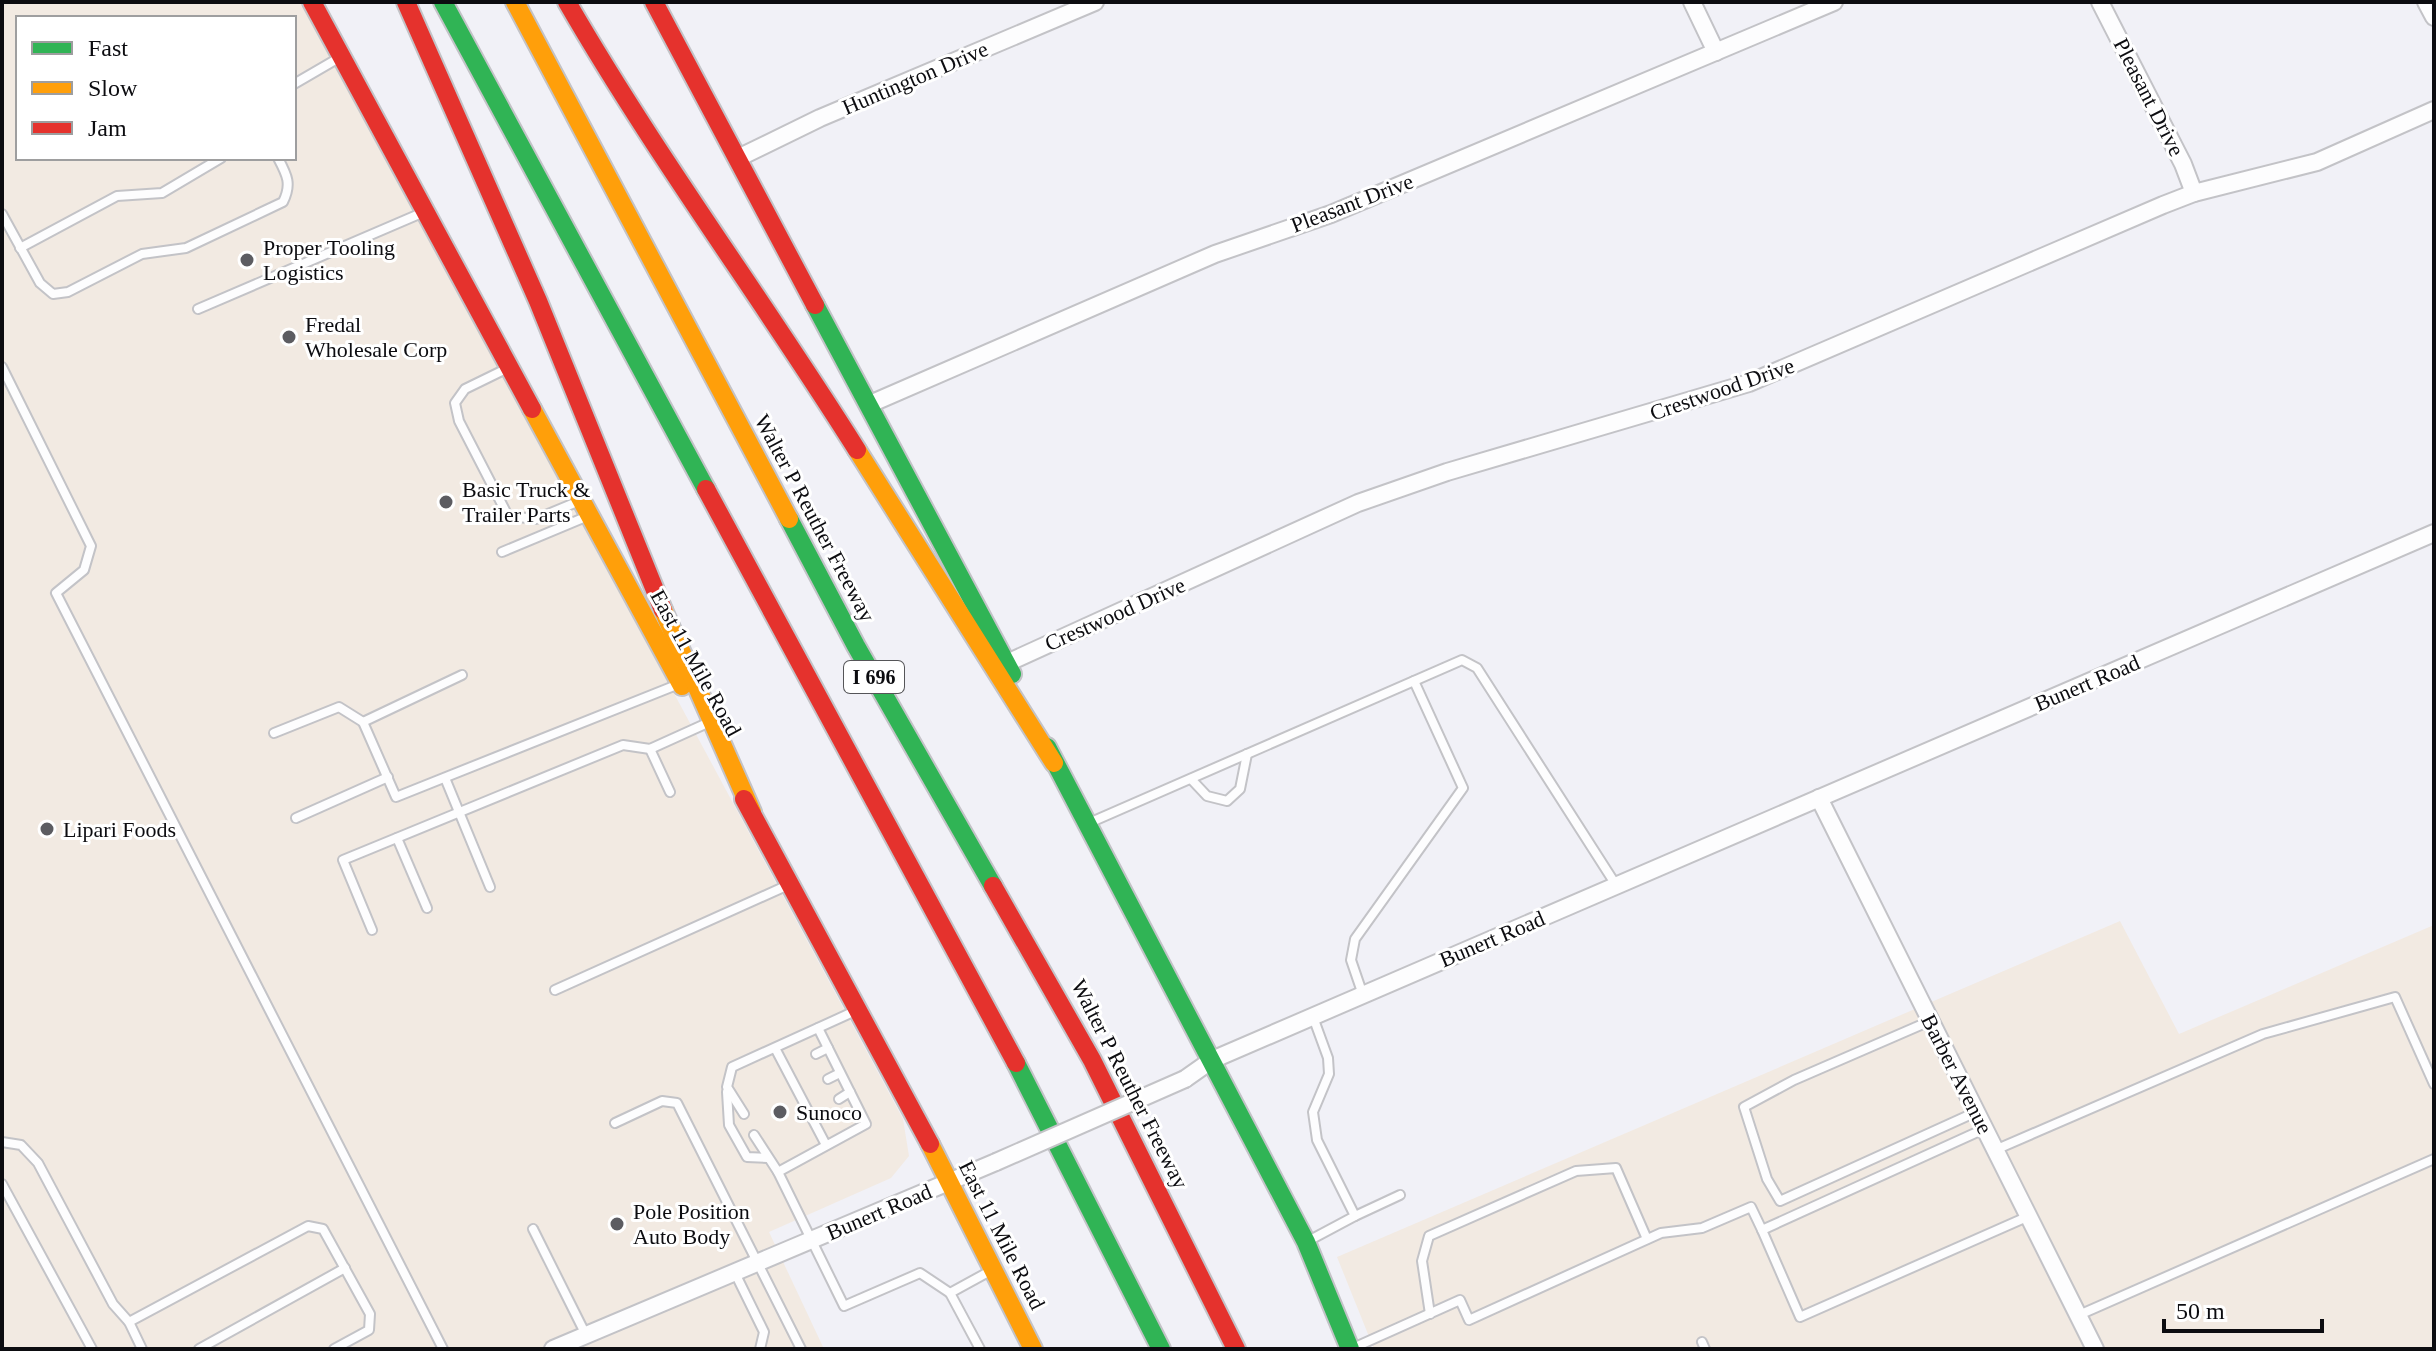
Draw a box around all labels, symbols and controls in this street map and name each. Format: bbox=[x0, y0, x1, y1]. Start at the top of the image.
legend bbox=[16, 16, 296, 160]
street label: Pleasant Drive bbox=[2109, 34, 2189, 160]
text: Fast bbox=[88, 35, 128, 61]
street label: Huntington Drive bbox=[838, 36, 992, 120]
text: Slow bbox=[88, 75, 138, 101]
text: Jam bbox=[88, 115, 127, 141]
street label: Pleasant Drive bbox=[1287, 168, 1417, 238]
place label: Proper Tooling Logistics bbox=[263, 235, 395, 285]
marker: Proper Tooling Logistics bbox=[238, 251, 256, 269]
place label: Fredal Wholesale Corp bbox=[305, 312, 447, 362]
marker: Fredal Wholesale Corp bbox=[280, 328, 298, 346]
street label: Crestwood Drive bbox=[1647, 353, 1797, 425]
street label: Walter P Reuther Freeway bbox=[750, 410, 880, 626]
place label: Basic Truck & Trailer Parts bbox=[462, 477, 590, 527]
marker: Basic Truck & Trailer Parts bbox=[437, 493, 455, 511]
street label: Crestwood Drive bbox=[1041, 572, 1189, 656]
street label: East 11 Mile Road bbox=[645, 585, 747, 741]
street label: Bunert Road bbox=[2031, 650, 2143, 716]
road number: I 696 bbox=[844, 661, 904, 693]
place label: Lipari Foods bbox=[63, 817, 176, 842]
marker: Lipari Foods bbox=[38, 820, 56, 838]
street label: Bunert Road bbox=[1436, 906, 1548, 972]
street label: Walter P Reuther Freeway bbox=[1066, 975, 1194, 1193]
street label: Barber Avenue bbox=[1916, 1010, 1998, 1138]
place label: Sunoco bbox=[796, 1100, 862, 1125]
marker: Sunoco bbox=[771, 1103, 789, 1121]
street label: East 11 Mile Road bbox=[954, 1156, 1050, 1314]
street label: Bunert Road bbox=[823, 1179, 935, 1245]
place label: Pole Position Auto Body bbox=[633, 1199, 750, 1249]
marker: Pole Position Auto Body bbox=[608, 1215, 626, 1233]
scale bar bbox=[2164, 1283, 2322, 1333]
text: 50 m bbox=[2176, 1298, 2225, 1324]

